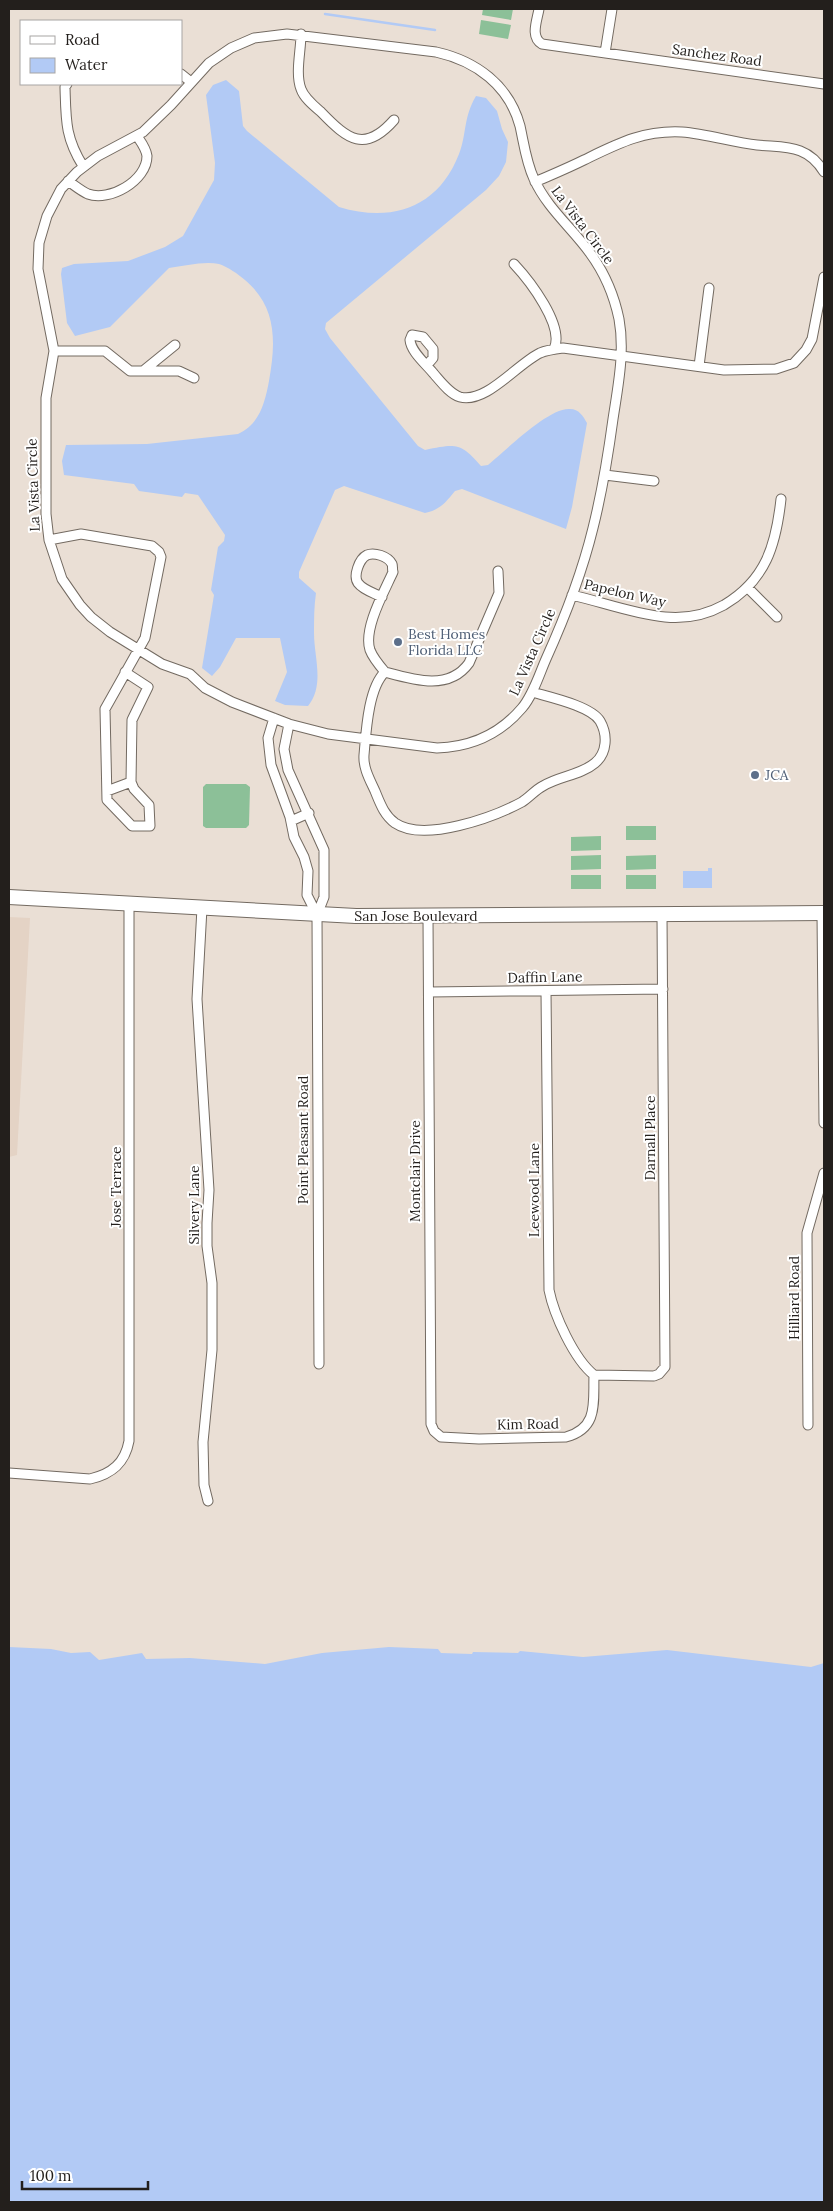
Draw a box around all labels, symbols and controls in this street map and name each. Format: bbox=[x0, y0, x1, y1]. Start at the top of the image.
legend bbox=[20, 20, 182, 85]
text: Road bbox=[65, 30, 100, 49]
street label: Sanchez Road bbox=[671, 40, 763, 70]
text: Water bbox=[65, 55, 108, 74]
street label: La Vista Circle bbox=[548, 182, 619, 268]
street label: La Vista Circle bbox=[22, 438, 44, 532]
street label: Papelon Way bbox=[582, 575, 668, 611]
street label: La Vista Circle bbox=[505, 605, 559, 698]
place label: Best Homes Florida LLC bbox=[408, 625, 485, 659]
marker: Best Homes Florida LLC bbox=[392, 636, 404, 648]
place label: JCA bbox=[764, 766, 789, 784]
marker: JCA bbox=[749, 769, 761, 781]
street label: San Jose Boulevard bbox=[354, 907, 478, 925]
street label: Daffin Lane bbox=[507, 967, 583, 987]
street label: Point Pleasant Road bbox=[294, 1076, 312, 1204]
street label: Darnall Place bbox=[641, 1095, 659, 1181]
street label: Montclair Drive bbox=[406, 1120, 424, 1222]
street label: Leewood Lane bbox=[525, 1142, 543, 1237]
street label: Jose Terrace bbox=[107, 1146, 125, 1229]
street label: Silvery Lane bbox=[185, 1165, 203, 1245]
street label: Hilliard Road bbox=[785, 1256, 803, 1340]
street label: Kim Road bbox=[497, 1414, 559, 1434]
scale bar bbox=[22, 2158, 149, 2190]
text: 100 m bbox=[30, 2166, 71, 2185]

